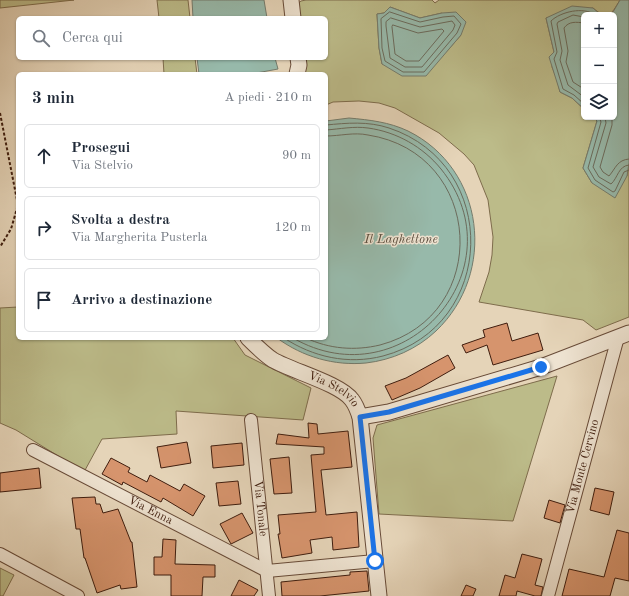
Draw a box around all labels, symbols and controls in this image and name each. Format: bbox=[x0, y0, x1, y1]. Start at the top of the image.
map controls bbox=[581, 12, 617, 120]
button: + bbox=[581, 12, 617, 48]
search box bbox=[16, 16, 328, 60]
icon: search bbox=[30, 27, 52, 49]
text: Cerca qui bbox=[62, 31, 123, 46]
button: − bbox=[581, 48, 617, 84]
button: layers bbox=[581, 84, 617, 120]
text: 3 min bbox=[32, 90, 75, 107]
text: A piedi · 210 m bbox=[224, 91, 312, 104]
text: Prosegui bbox=[71, 141, 130, 156]
icon: ahead bbox=[33, 145, 55, 167]
text: 90 m bbox=[282, 149, 311, 162]
text: Via Stelvio bbox=[71, 159, 133, 172]
text: Svolta a destra bbox=[71, 213, 170, 228]
icon: right bbox=[33, 217, 55, 239]
text: 120 m bbox=[274, 221, 311, 234]
text: Via Margherita Pusterla bbox=[71, 231, 207, 244]
water label: Il Laghettone bbox=[363, 233, 438, 246]
icon: arrive bbox=[33, 289, 55, 311]
text: Arrivo a destinazione bbox=[71, 293, 212, 308]
route end bbox=[532, 358, 550, 376]
street label: Via Stelvio bbox=[306, 370, 361, 409]
street label: Via Monte Cervino bbox=[564, 418, 601, 515]
street label: Via Tonale bbox=[251, 480, 269, 538]
street label: Via Enna bbox=[126, 494, 175, 527]
route start bbox=[366, 552, 384, 570]

